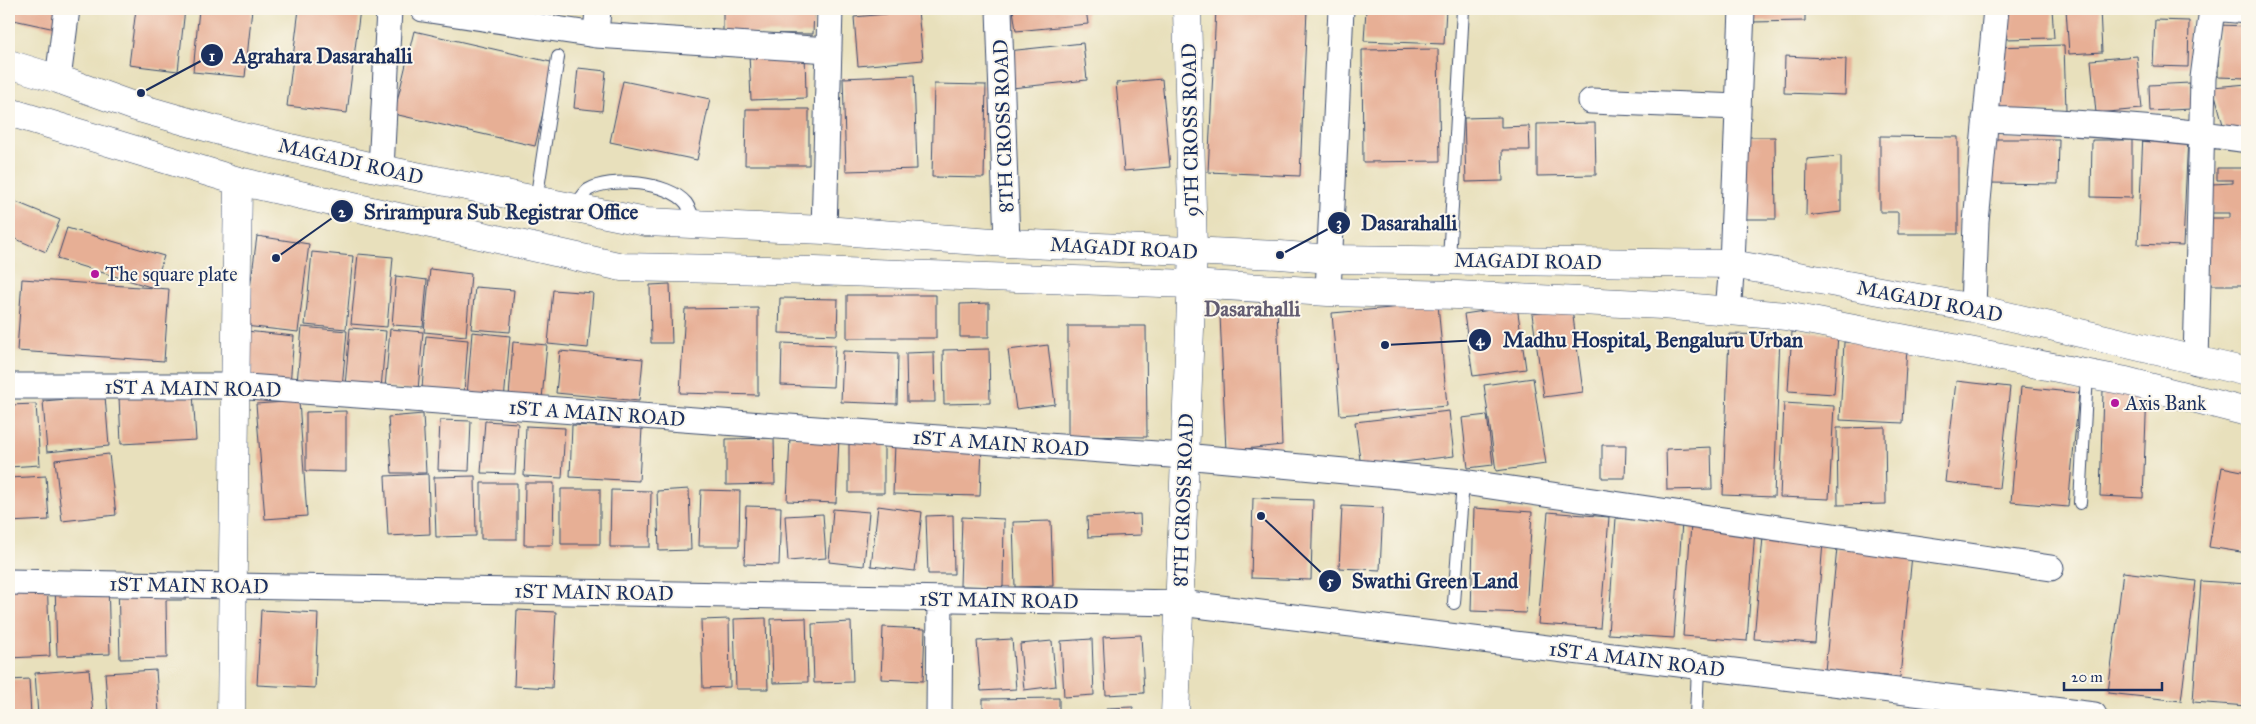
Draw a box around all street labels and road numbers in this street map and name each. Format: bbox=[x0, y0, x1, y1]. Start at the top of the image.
street label: 8TH CROSS ROAD bbox=[988, 39, 1018, 213]
street label: 9TH CROSS ROAD bbox=[1176, 43, 1204, 217]
street label: MAGADI ROAD bbox=[276, 133, 426, 189]
street label: MAGADI ROAD bbox=[1049, 232, 1199, 264]
street label: MAGADI ROAD bbox=[1454, 248, 1602, 274]
street label: MAGADI ROAD bbox=[1855, 275, 2005, 327]
street label: 1ST A MAIN ROAD bbox=[104, 374, 282, 402]
street label: 1ST A MAIN ROAD bbox=[508, 395, 686, 431]
street label: 8TH CROSS ROAD bbox=[1168, 413, 1198, 587]
street label: 1ST A MAIN ROAD bbox=[912, 425, 1090, 461]
street label: 1ST MAIN ROAD bbox=[109, 572, 269, 598]
street label: 1ST MAIN ROAD bbox=[514, 579, 674, 605]
street label: 1ST MAIN ROAD bbox=[919, 587, 1079, 613]
street label: 1ST A MAIN ROAD bbox=[1548, 636, 1726, 682]

